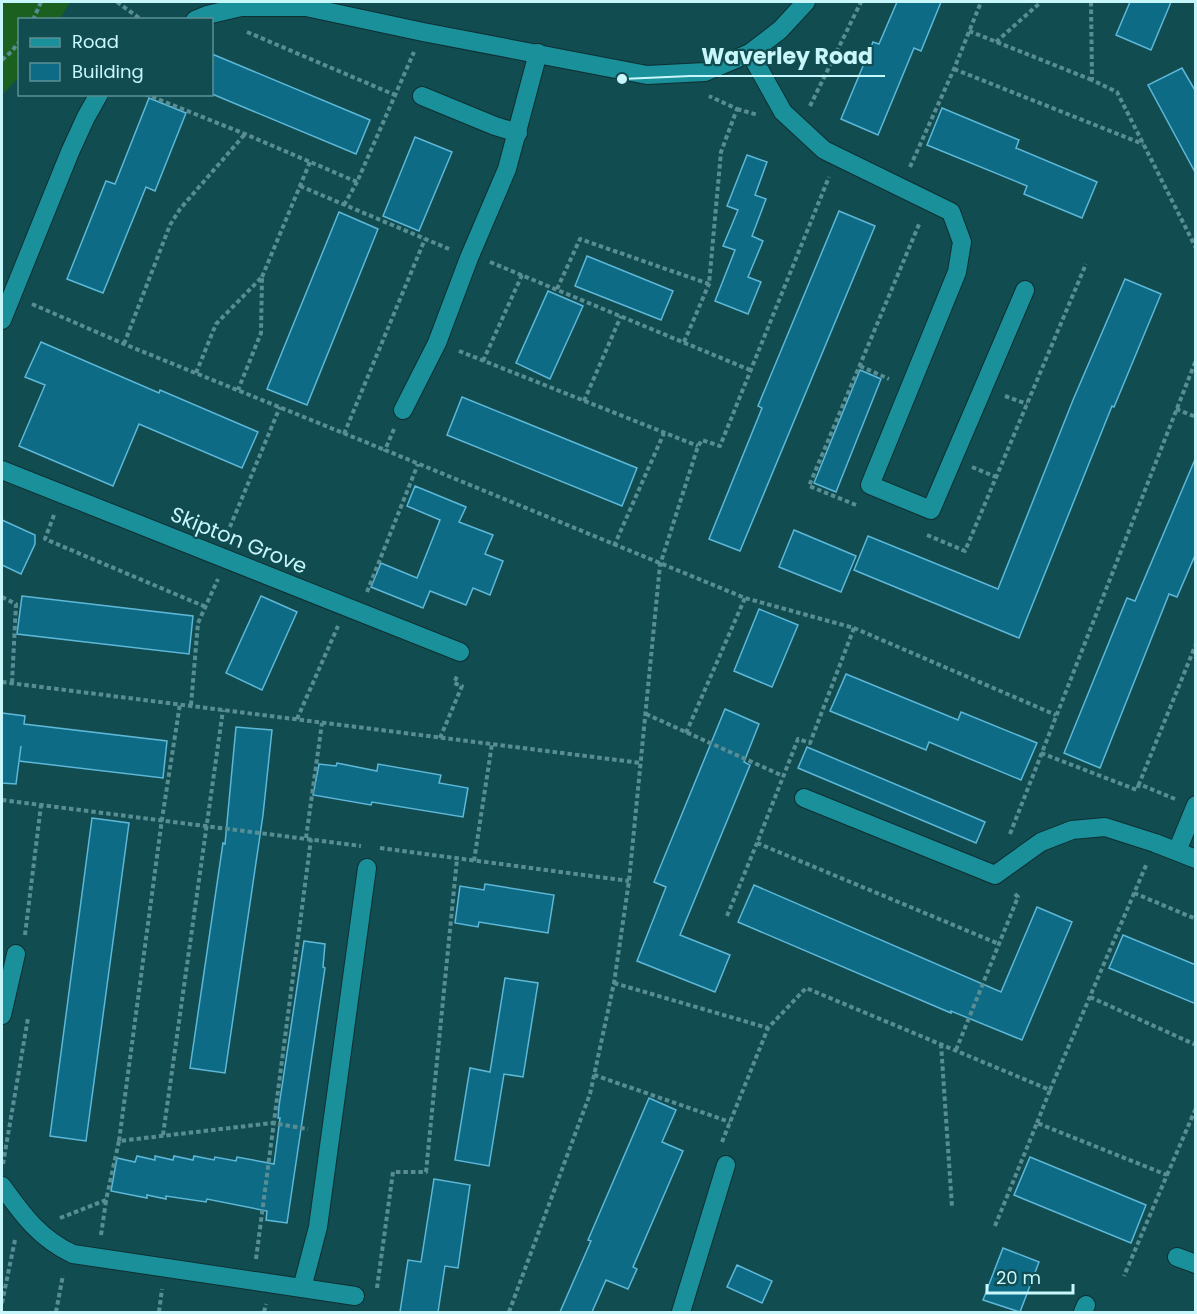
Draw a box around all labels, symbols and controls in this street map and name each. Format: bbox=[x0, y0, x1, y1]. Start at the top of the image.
legend bbox=[18, 18, 213, 96]
text: Road bbox=[72, 29, 119, 54]
callout: Waverley Road bbox=[690, 36, 885, 76]
text: Waverley Road bbox=[701, 41, 873, 72]
text: Building bbox=[72, 59, 144, 84]
street label: Skipton Grove bbox=[166, 499, 312, 581]
scale bar bbox=[987, 1257, 1072, 1295]
text: 20 m bbox=[996, 1265, 1041, 1290]

